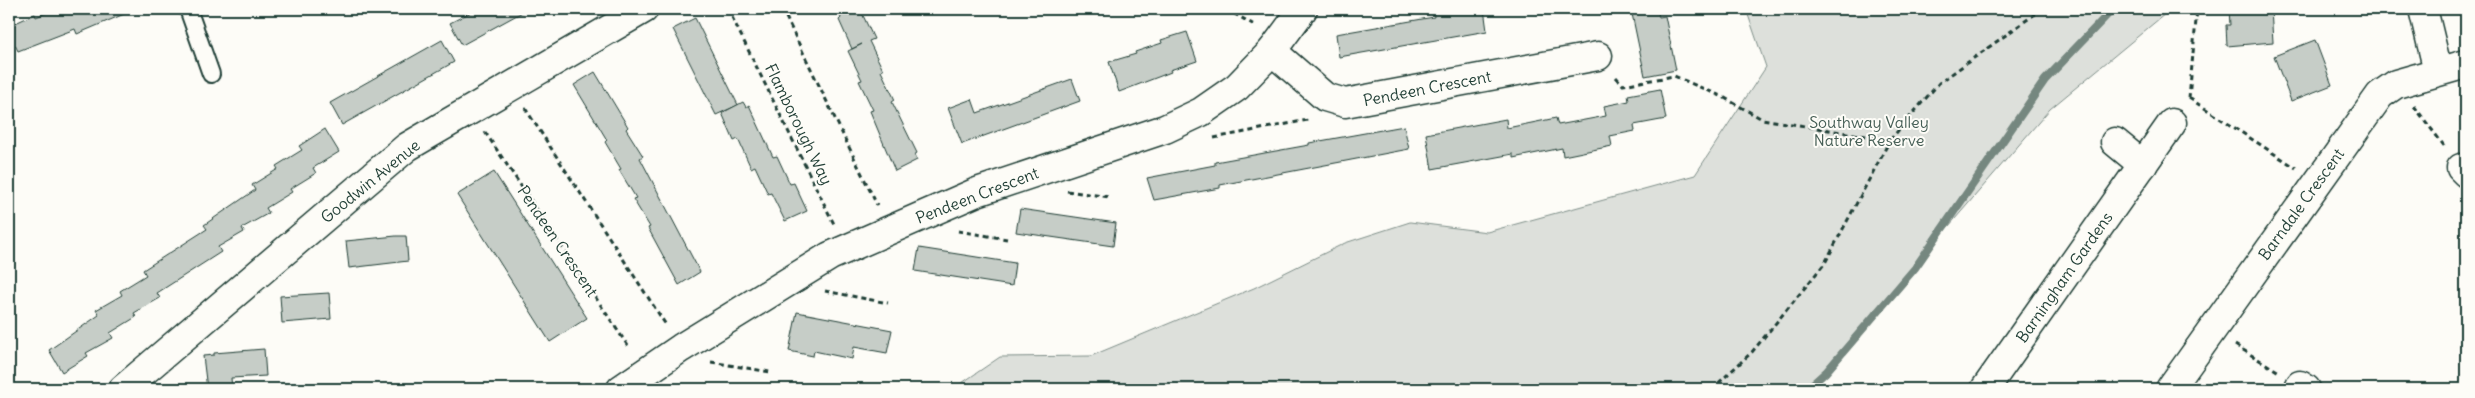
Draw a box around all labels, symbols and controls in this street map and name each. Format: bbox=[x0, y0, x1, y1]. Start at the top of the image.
street label: Flamborough Way bbox=[761, 60, 837, 188]
street label: Pendeen Crescent bbox=[1361, 66, 1493, 110]
park label: Southway Valley Nature Reserve bbox=[1809, 112, 1929, 150]
street label: Goodwin Avenue bbox=[316, 135, 424, 227]
street label: Barndale Crescent bbox=[2254, 144, 2349, 264]
street label: Pendeen Crescent bbox=[913, 162, 1042, 228]
street label: Pendeen Crescent bbox=[513, 182, 603, 301]
street label: Barningham Gardens bbox=[2011, 208, 2117, 346]

